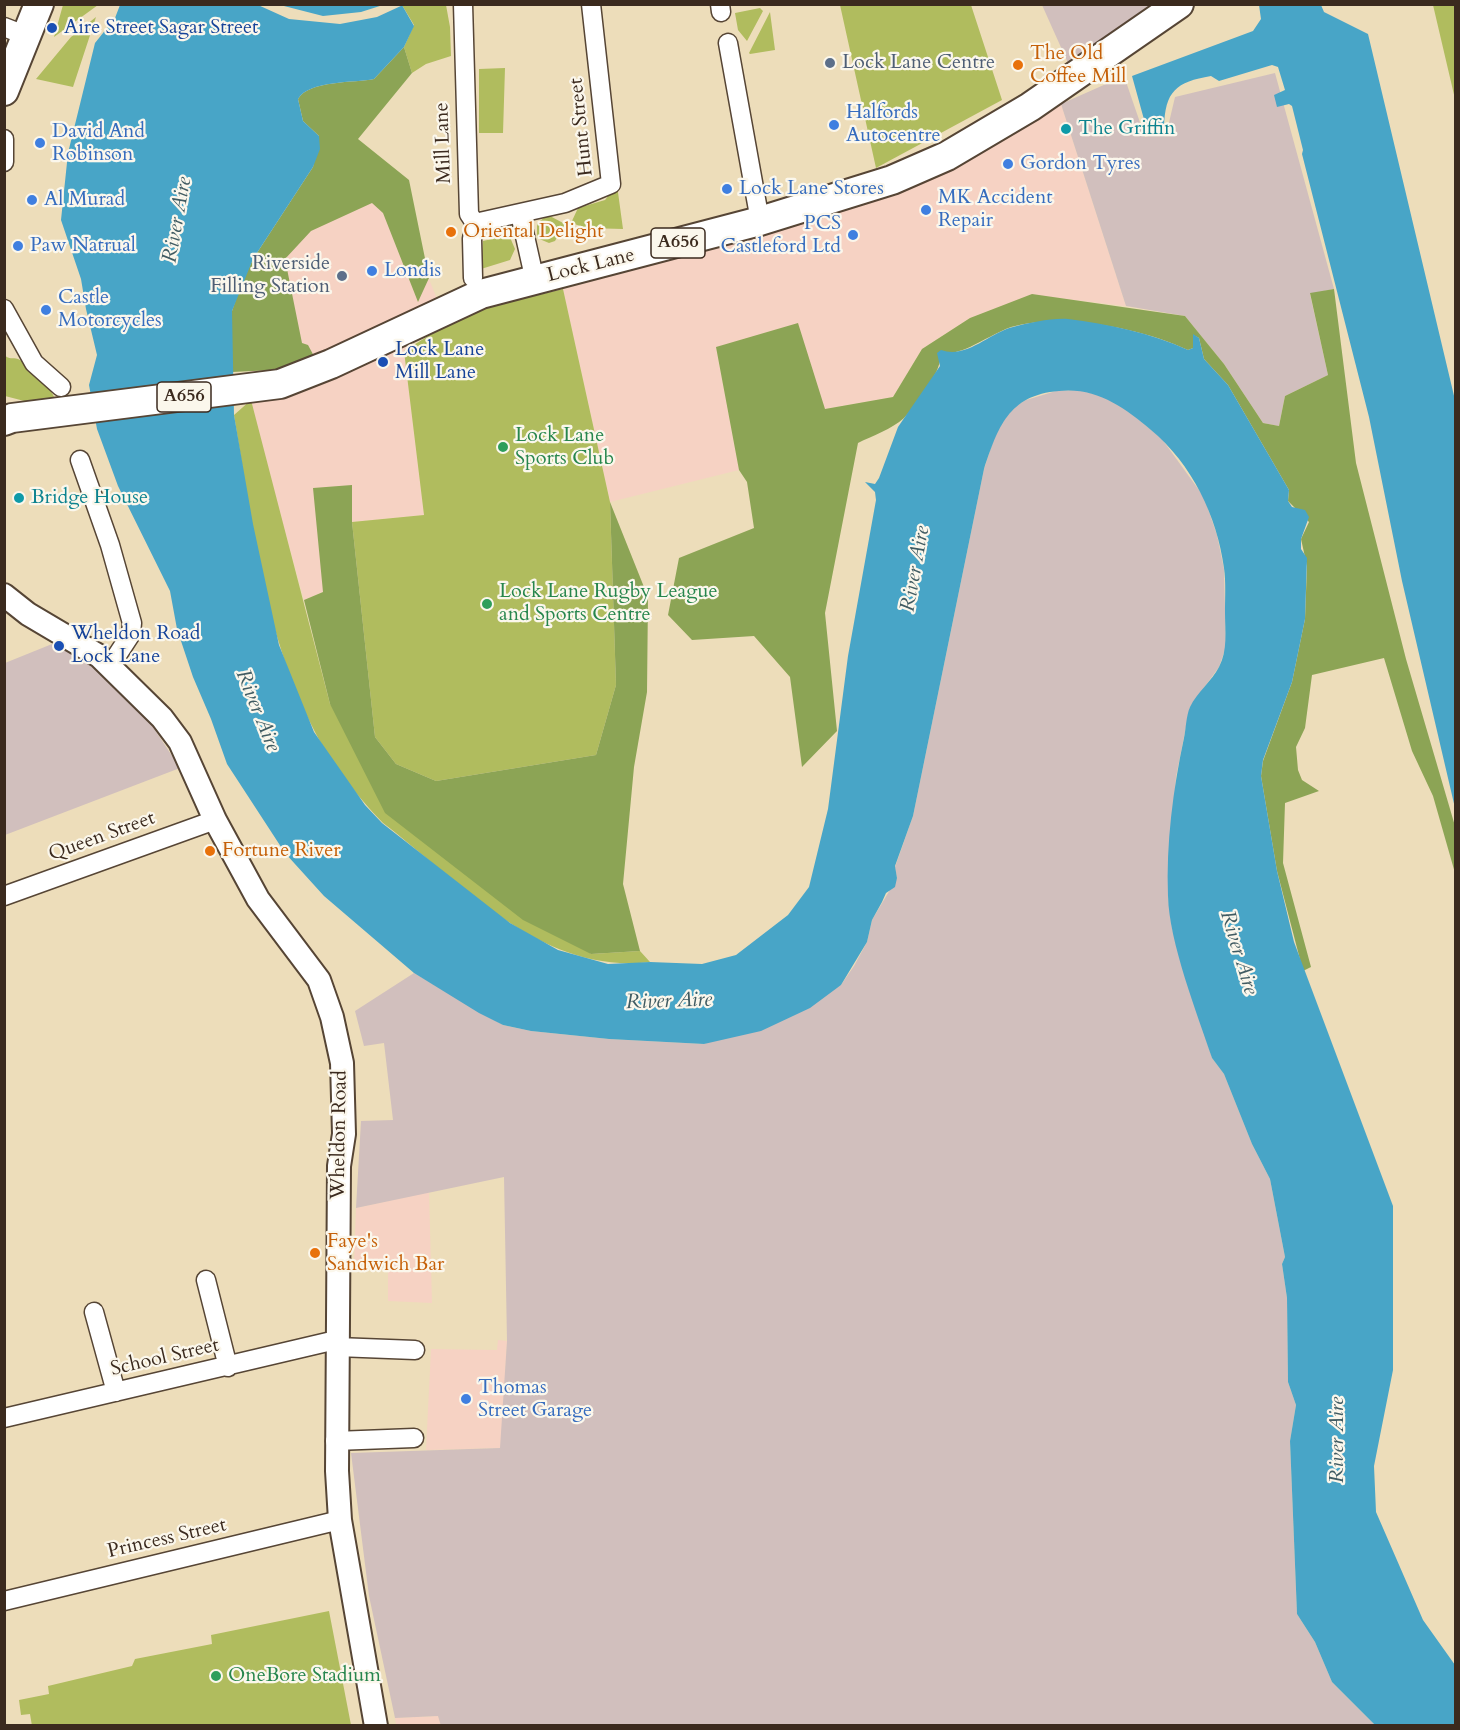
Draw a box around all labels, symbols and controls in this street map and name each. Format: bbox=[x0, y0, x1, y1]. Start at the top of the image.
place label: Aire Street Sagar Street bbox=[64, 16, 258, 40]
marker: Aire Street Sagar Street bbox=[45, 21, 59, 35]
place label: The Old Coffee Mill bbox=[1030, 42, 1126, 89]
place label: Lock Lane Centre bbox=[842, 51, 995, 75]
marker: Lock Lane Centre bbox=[823, 56, 837, 70]
marker: The Old Coffee Mill bbox=[1011, 58, 1025, 72]
street label: Hunt Street bbox=[565, 77, 599, 177]
place label: Halfords Autocentre bbox=[846, 101, 941, 148]
street label: Mill Lane bbox=[431, 102, 457, 184]
place label: The Griffin bbox=[1078, 117, 1175, 141]
marker: Halfords Autocentre bbox=[827, 118, 841, 132]
place label: David And Robinson bbox=[52, 120, 145, 167]
marker: The Griffin bbox=[1059, 122, 1073, 136]
marker: David And Robinson bbox=[33, 136, 47, 150]
place label: Gordon Tyres bbox=[1020, 152, 1140, 176]
marker: Gordon Tyres bbox=[1001, 157, 1015, 171]
water label: River Aire bbox=[158, 175, 198, 265]
place label: Lock Lane Stores bbox=[739, 177, 884, 201]
marker: Lock Lane Stores bbox=[720, 182, 734, 196]
place label: MK Accident Repair bbox=[938, 186, 1053, 233]
place label: Al Murad bbox=[44, 188, 125, 212]
marker: Al Murad bbox=[25, 193, 39, 207]
marker: MK Accident Repair bbox=[919, 203, 933, 217]
place label: PCS Castleford Ltd bbox=[721, 212, 841, 259]
place label: Oriental Delight bbox=[463, 220, 604, 244]
marker: Oriental Delight bbox=[444, 225, 458, 239]
road number: A656 bbox=[651, 228, 705, 258]
marker: PCS Castleford Ltd bbox=[846, 228, 860, 242]
place label: Paw Natrual bbox=[30, 234, 136, 258]
marker: Paw Natrual bbox=[11, 239, 25, 253]
street label: Lock Lane bbox=[545, 244, 637, 288]
place label: Riverside Filling Station bbox=[210, 252, 330, 299]
place label: Londis bbox=[384, 259, 441, 283]
marker: Londis bbox=[365, 264, 379, 278]
marker: Riverside Filling Station bbox=[335, 269, 349, 283]
place label: Castle Motorcycles bbox=[58, 286, 162, 333]
marker: Castle Motorcycles bbox=[39, 303, 53, 317]
place label: Lock Lane Mill Lane bbox=[395, 338, 484, 385]
marker: Lock Lane Mill Lane bbox=[376, 355, 390, 369]
road number: A656 bbox=[157, 382, 211, 412]
place label: Lock Lane Sports Club bbox=[515, 424, 614, 471]
marker: Lock Lane Sports Club bbox=[496, 440, 510, 454]
place label: Bridge House bbox=[31, 486, 148, 510]
marker: Bridge House bbox=[12, 491, 26, 505]
water label: River Aire bbox=[896, 524, 936, 614]
place label: Lock Lane Rugby League and Sports Centre bbox=[499, 580, 717, 627]
marker: Lock Lane Rugby League and Sports Centre bbox=[480, 597, 494, 611]
place label: Wheldon Road Lock Lane bbox=[71, 622, 200, 669]
marker: Wheldon Road Lock Lane bbox=[52, 639, 66, 653]
water label: River Aire bbox=[229, 666, 285, 756]
street label: Queen Street bbox=[46, 807, 158, 867]
place label: Fortune River bbox=[222, 839, 341, 863]
marker: Fortune River bbox=[203, 844, 217, 858]
water label: River Aire bbox=[1213, 908, 1263, 998]
water label: River Aire bbox=[625, 988, 713, 1016]
street label: Wheldon Road bbox=[327, 1070, 353, 1200]
place label: Faye's Sandwich Bar bbox=[327, 1230, 444, 1277]
marker: Faye's Sandwich Bar bbox=[308, 1246, 322, 1260]
street label: School Street bbox=[109, 1334, 221, 1382]
place label: Thomas Street Garage bbox=[478, 1376, 592, 1423]
marker: Thomas Street Garage bbox=[459, 1392, 473, 1406]
water label: River Aire bbox=[1325, 1397, 1351, 1483]
street label: Princess Street bbox=[105, 1514, 229, 1564]
place label: OneBore Stadium bbox=[228, 1664, 381, 1688]
marker: OneBore Stadium bbox=[209, 1669, 223, 1683]

